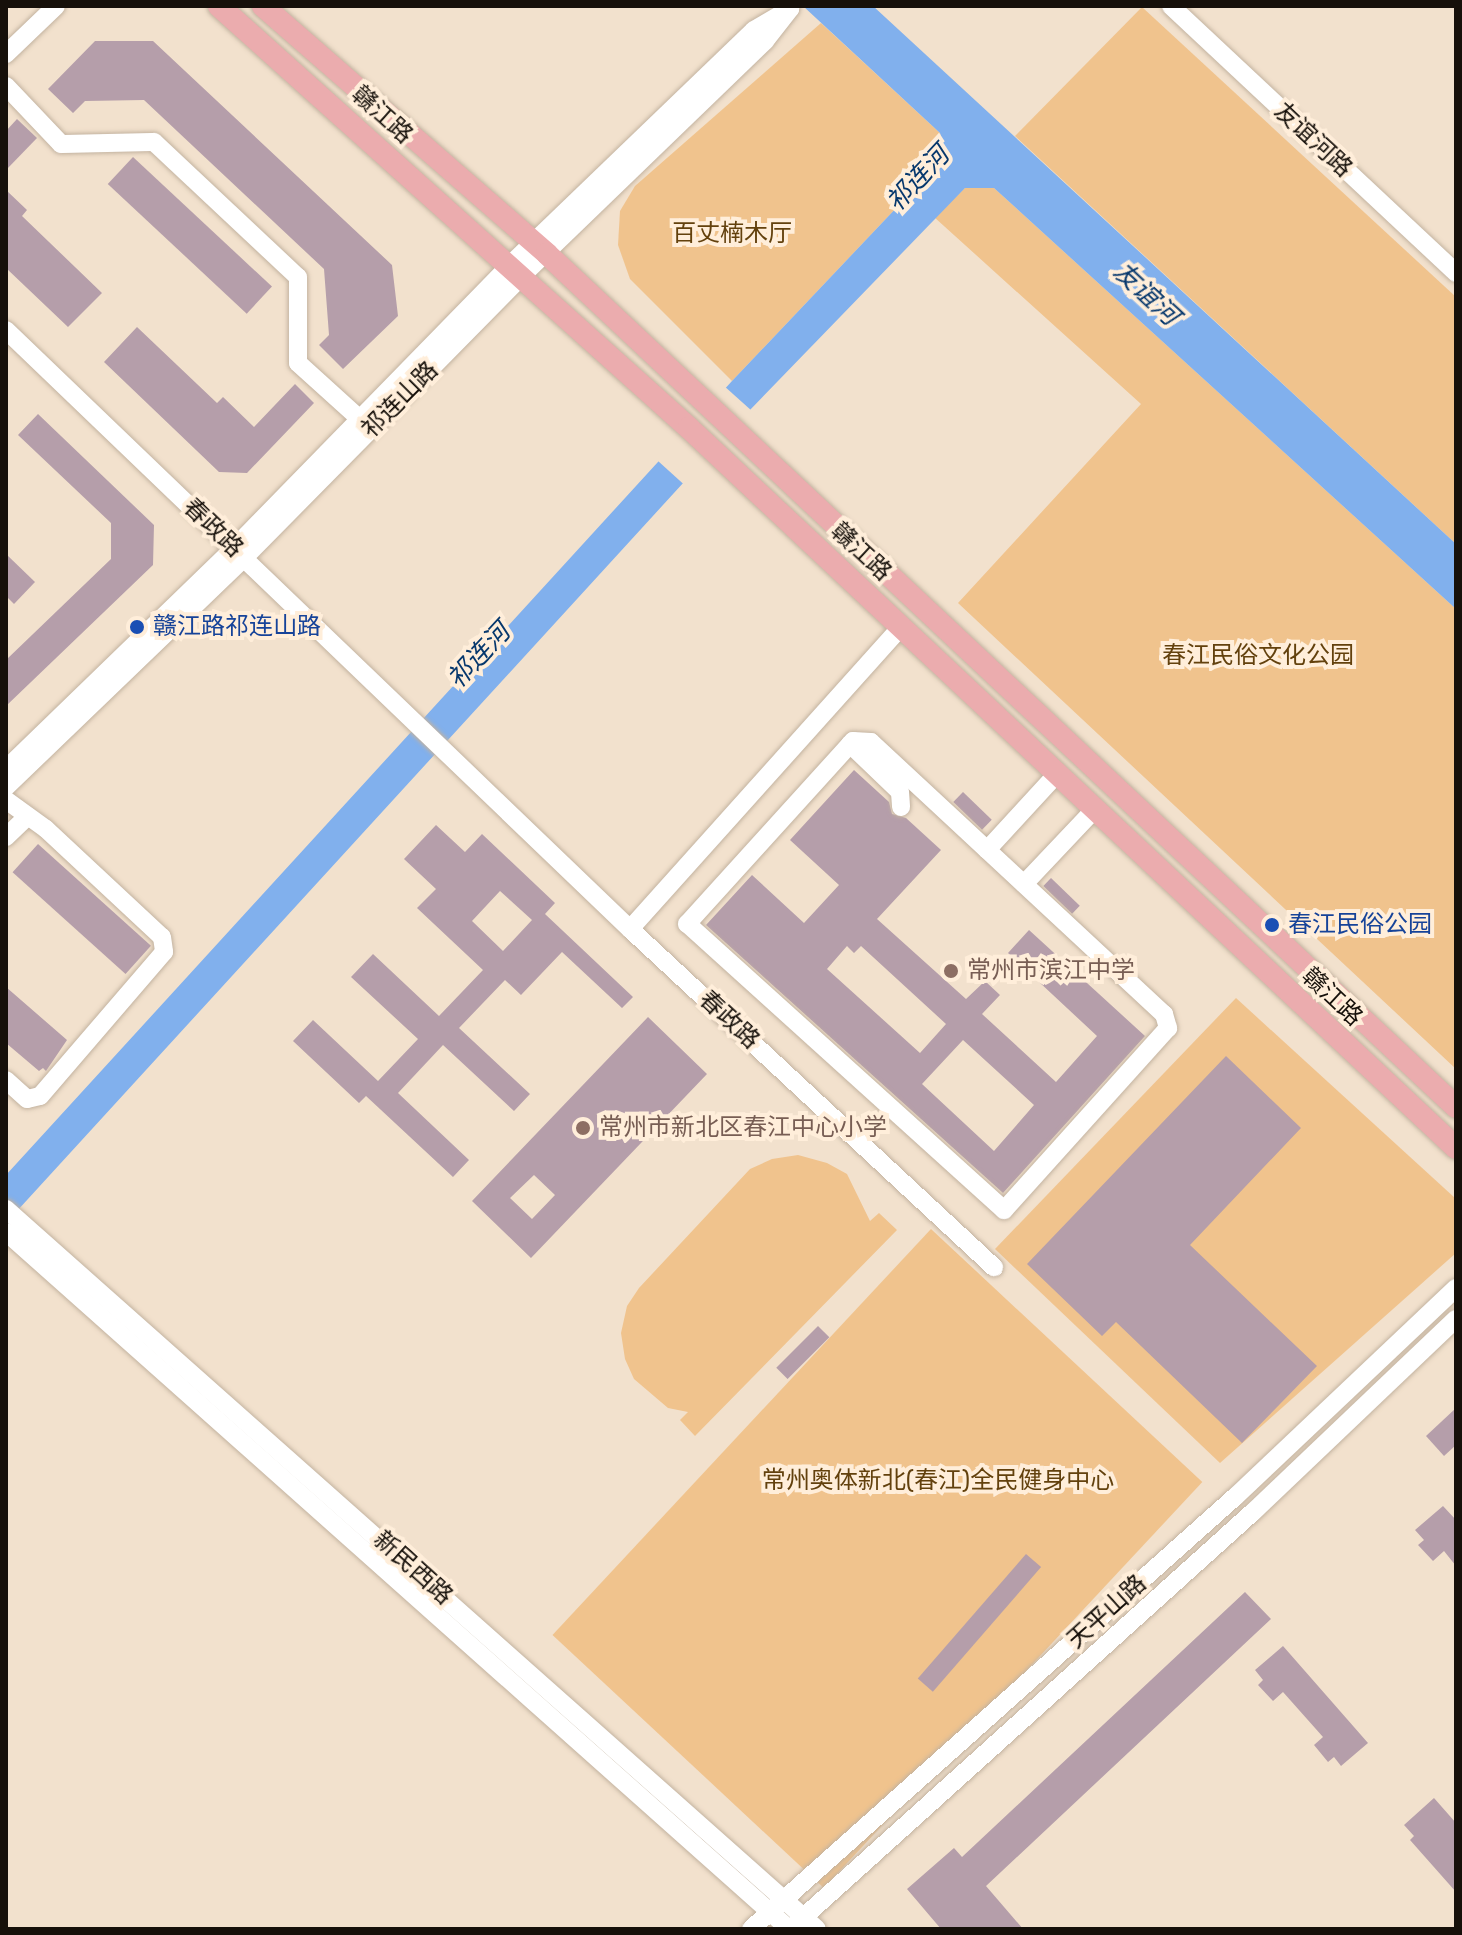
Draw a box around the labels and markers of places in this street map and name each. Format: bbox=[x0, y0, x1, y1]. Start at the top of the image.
place label: 赣江路祁连山路 bbox=[153, 613, 321, 641]
marker: 赣江路祁连山路 bbox=[128, 618, 146, 636]
place label: 春江民俗公园 bbox=[1288, 911, 1432, 939]
marker: 春江民俗公园 bbox=[1263, 916, 1281, 934]
place label: 常州市滨江中学 bbox=[967, 957, 1135, 985]
marker: 常州市滨江中学 bbox=[942, 962, 960, 980]
place label: 常州市新北区春江中心小学 bbox=[599, 1114, 887, 1142]
marker: 常州市新北区春江中心小学 bbox=[574, 1119, 592, 1137]

